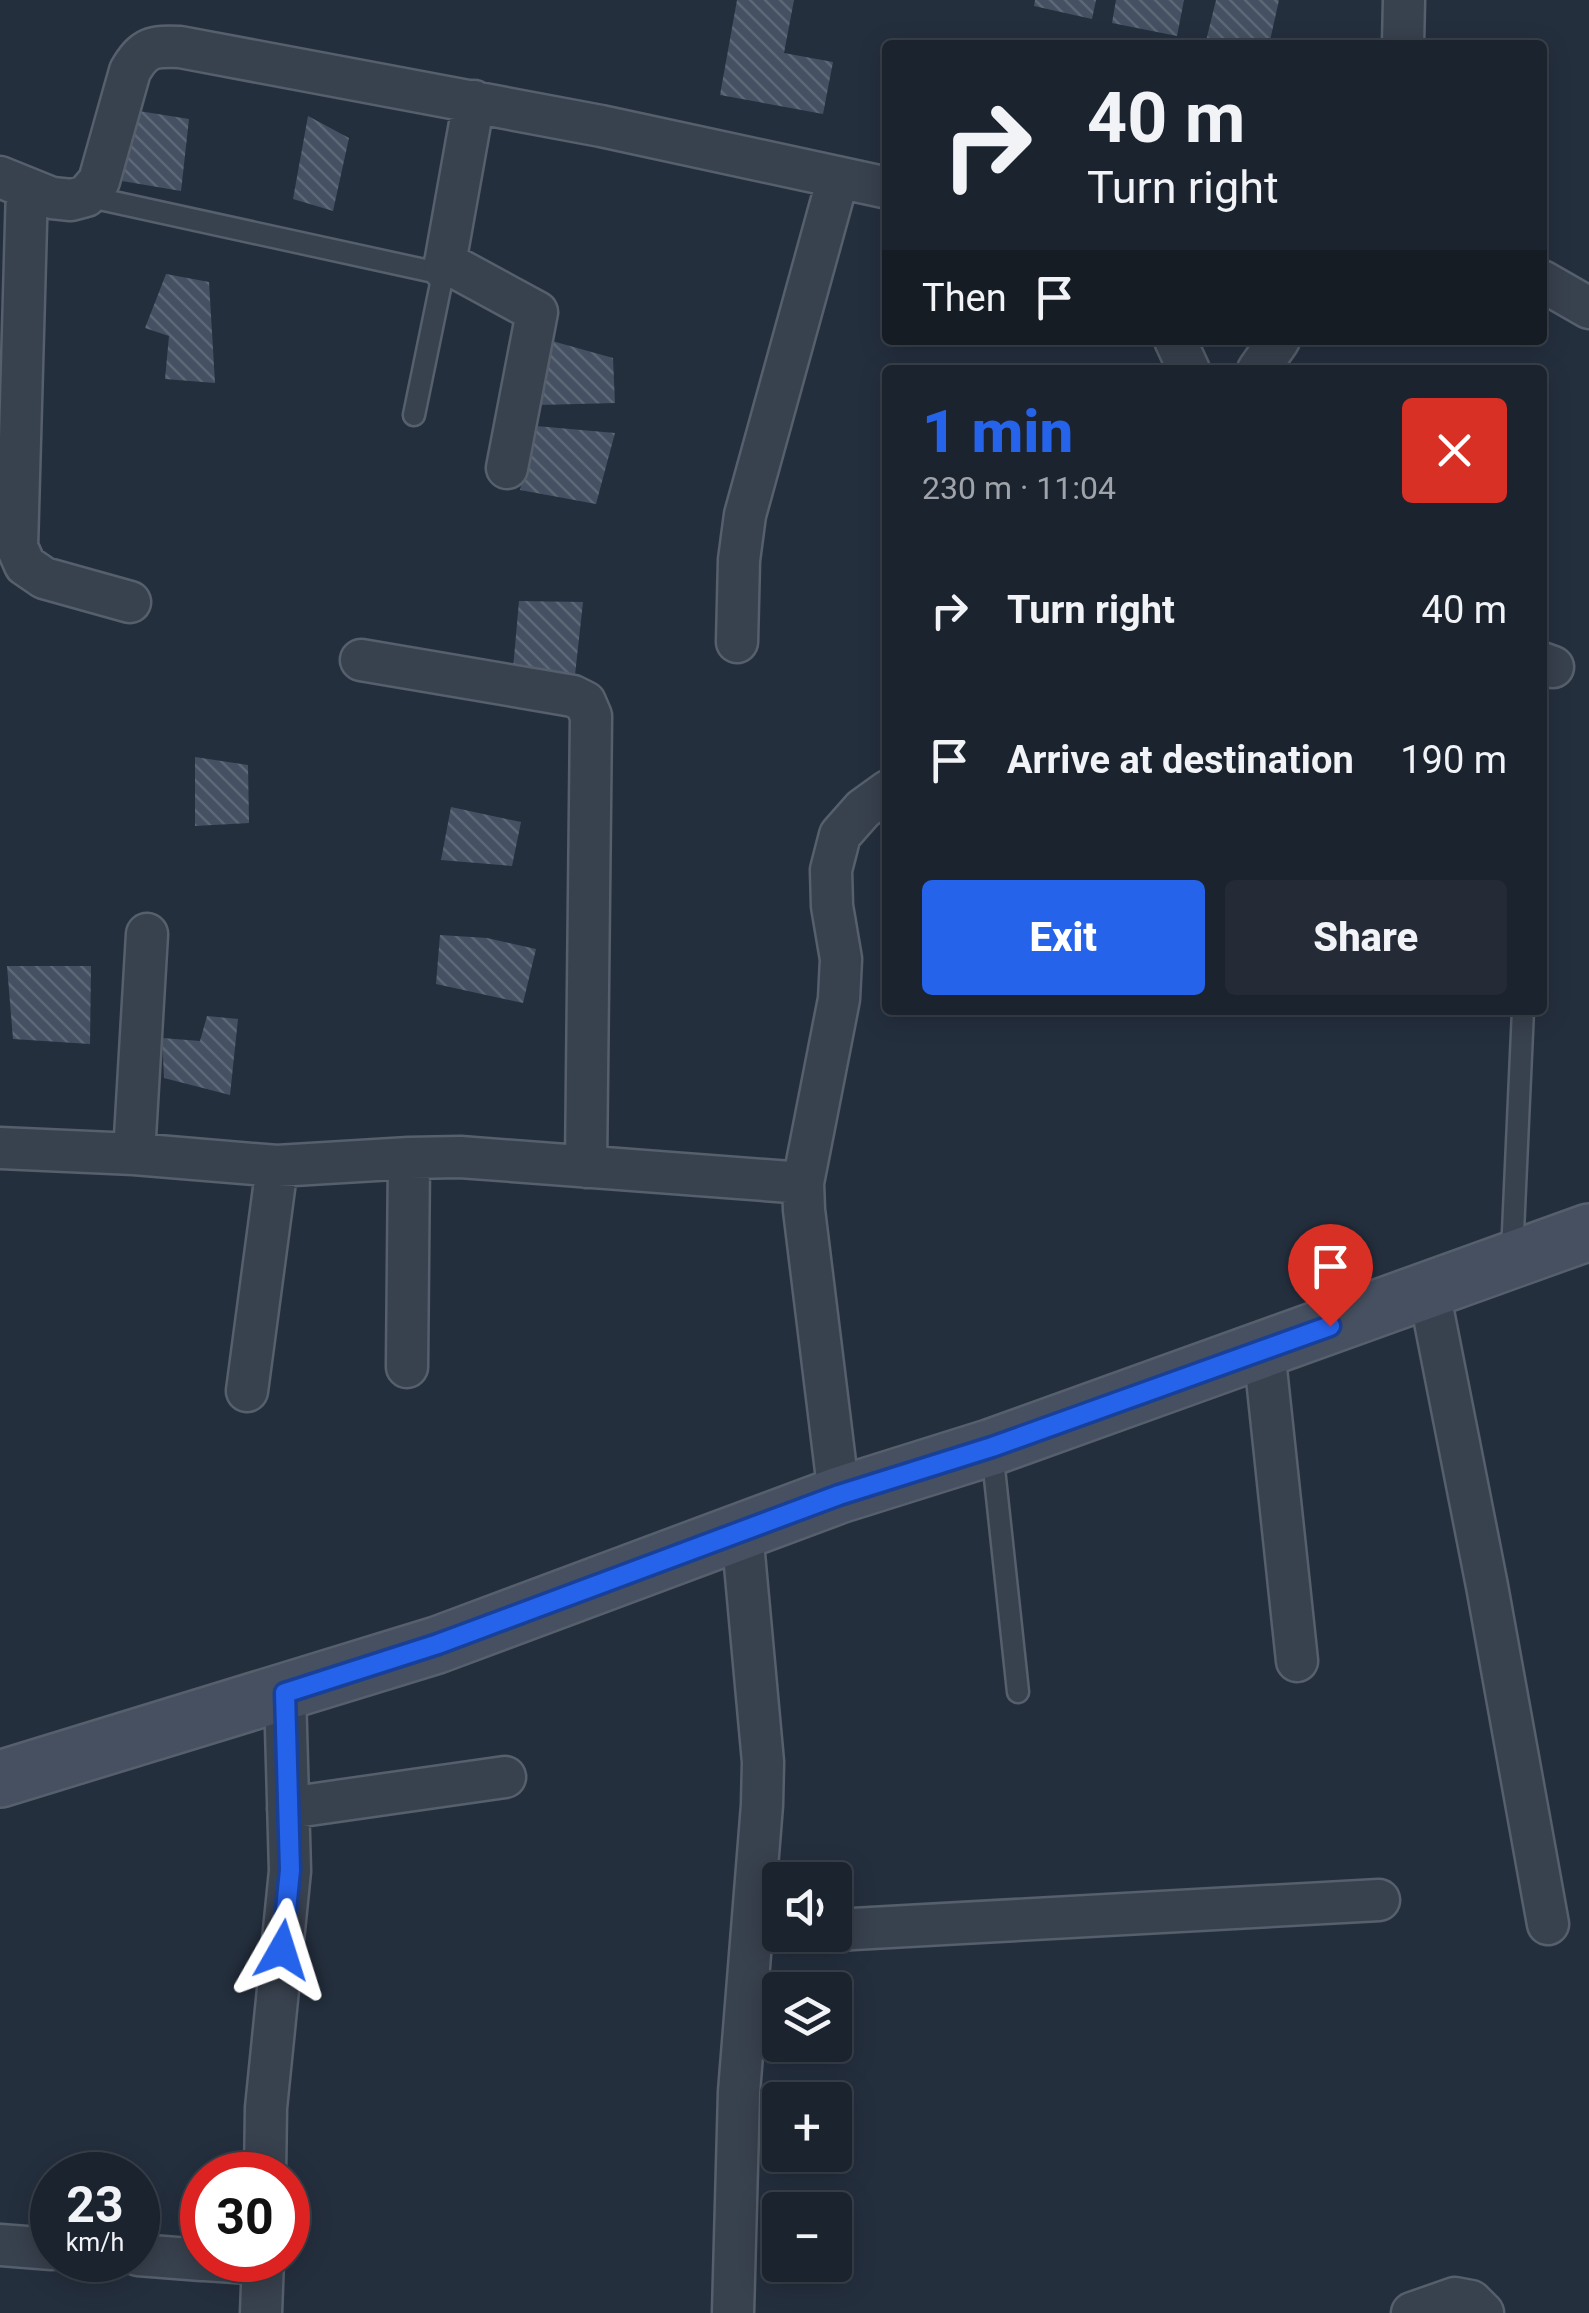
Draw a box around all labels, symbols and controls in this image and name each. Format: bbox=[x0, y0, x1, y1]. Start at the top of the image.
text: 40 m bbox=[1087, 77, 1245, 159]
icon: right bbox=[922, 80, 1052, 210]
text: Turn right bbox=[1087, 161, 1279, 214]
icon: arrive bbox=[1027, 270, 1082, 325]
text: Then bbox=[922, 276, 1007, 320]
text: 1 min bbox=[922, 396, 1073, 467]
button: close bbox=[1402, 398, 1507, 503]
text: 230 m · 11:04 bbox=[922, 469, 1116, 507]
icon: right bbox=[922, 583, 977, 638]
text: Turn right bbox=[1007, 588, 1175, 632]
text: 40 m bbox=[1422, 588, 1507, 632]
icon: arrive bbox=[922, 733, 977, 788]
text: Arrive at destination bbox=[1007, 738, 1354, 782]
text: 190 m bbox=[1400, 738, 1507, 782]
button: Exit bbox=[922, 880, 1205, 995]
button: Share bbox=[1225, 880, 1507, 995]
pin bbox=[1288, 1224, 1373, 1327]
icon: arrive bbox=[1303, 1239, 1358, 1294]
map controls bbox=[762, 1862, 852, 2282]
button: sound bbox=[762, 1862, 852, 1952]
position arrow bbox=[230, 1898, 334, 2002]
button: layers bbox=[762, 1972, 852, 2062]
button: + bbox=[762, 2082, 852, 2172]
speed limit sign: 30 bbox=[180, 2152, 310, 2282]
text: 23 bbox=[66, 2176, 124, 2234]
button: − bbox=[762, 2192, 852, 2282]
text: km/h bbox=[66, 2228, 124, 2257]

